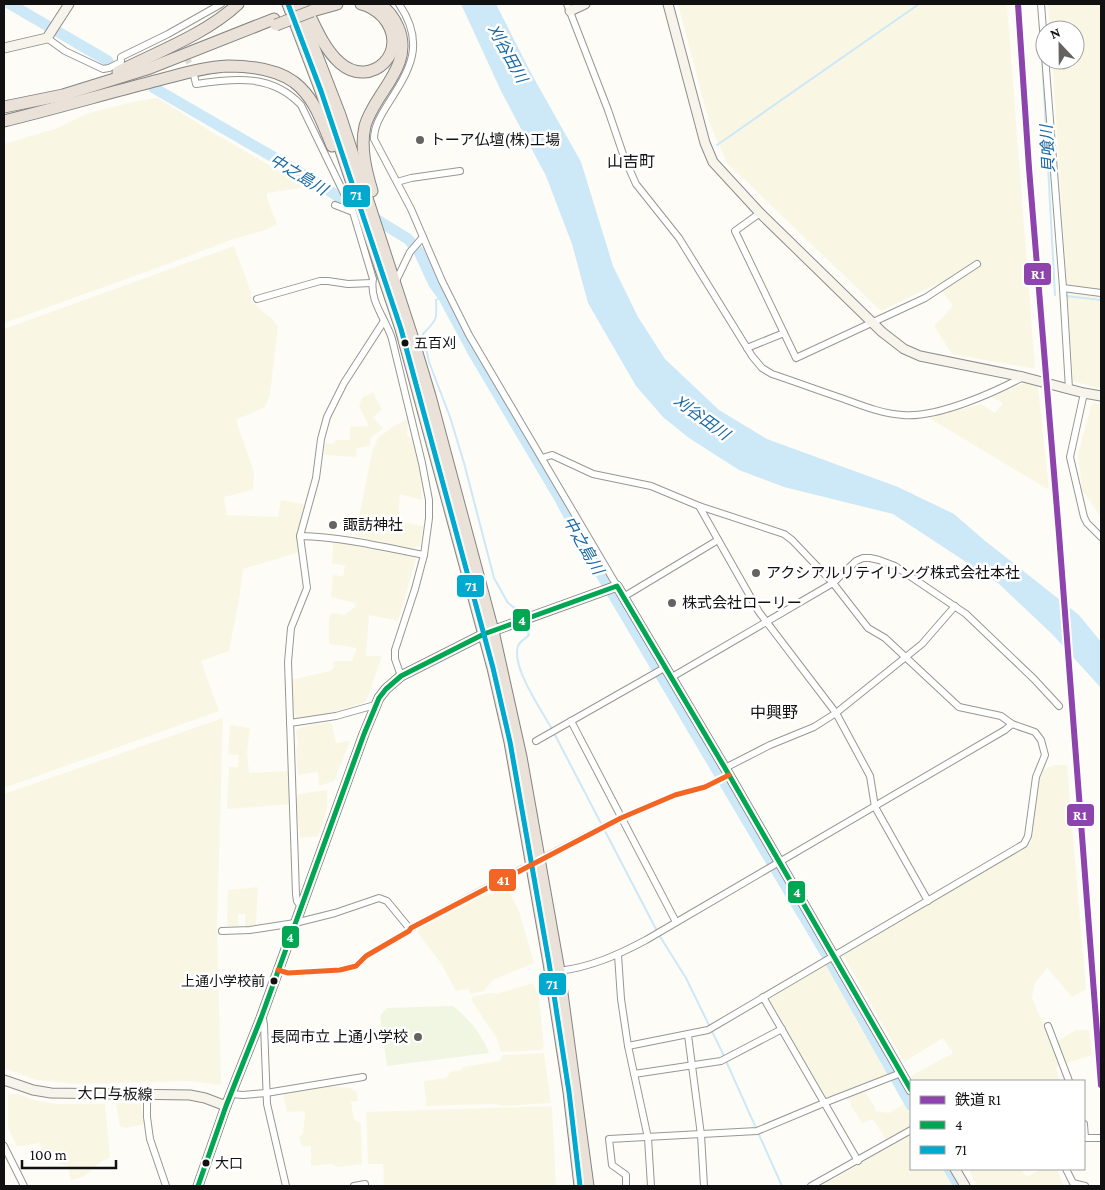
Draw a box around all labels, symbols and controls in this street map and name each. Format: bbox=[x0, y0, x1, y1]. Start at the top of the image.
north arrow bbox=[1035, 20, 1085, 70]
water label: 刈谷田川 bbox=[485, 21, 531, 87]
text: N bbox=[1048, 24, 1063, 42]
water label: 貝喰川 bbox=[1038, 123, 1057, 173]
place label: トーア仏壇(株)工場 bbox=[430, 132, 560, 149]
marker: トーア仏壇(株)工場 bbox=[414, 134, 426, 146]
water label: 中之島川 bbox=[267, 151, 332, 199]
district label: 山吉町 bbox=[607, 153, 655, 170]
line badge: 71 bbox=[342, 184, 371, 208]
text: 71 bbox=[350, 187, 362, 203]
line badge: R1 bbox=[1023, 262, 1052, 286]
text: R1 bbox=[1031, 266, 1045, 282]
place label: 五百刈 bbox=[414, 335, 456, 351]
marker: 五百刈 bbox=[400, 338, 410, 348]
water label: 刈谷田川 bbox=[671, 392, 734, 444]
water label: 中之島川 bbox=[560, 513, 608, 579]
place label: 諏訪神社 bbox=[343, 517, 403, 533]
marker: 諏訪神社 bbox=[327, 519, 339, 531]
place label: アクシアルリテイリング株式会社本社 bbox=[766, 565, 1020, 581]
marker: アクシアルリテイリング株式会社本社 bbox=[750, 567, 762, 579]
line badge: 71 bbox=[456, 574, 485, 598]
text: 71 bbox=[465, 578, 477, 594]
place label: 株式会社ローリー bbox=[682, 595, 802, 611]
marker: 株式会社ローリー bbox=[666, 597, 678, 609]
line badge: 4 bbox=[512, 608, 531, 632]
text: 4 bbox=[518, 612, 526, 628]
district label: 中興野 bbox=[750, 704, 798, 721]
line badge: R1 bbox=[1066, 803, 1095, 827]
text: R1 bbox=[1073, 807, 1087, 823]
line badge: 41 bbox=[488, 868, 517, 892]
text: 41 bbox=[497, 872, 509, 888]
line badge: 4 bbox=[787, 880, 806, 904]
text: 4 bbox=[793, 884, 801, 900]
line badge: 4 bbox=[281, 925, 300, 949]
text: 4 bbox=[286, 929, 294, 945]
line badge: 71 bbox=[538, 972, 567, 996]
place label: 上通小学校前 bbox=[181, 973, 265, 989]
marker: 上通小学校前 bbox=[269, 976, 279, 986]
text: 71 bbox=[546, 976, 558, 992]
place label: 長岡市立 上通小学校 bbox=[270, 1029, 408, 1045]
marker: 長岡市立 上通小学校 bbox=[412, 1031, 424, 1043]
legend bbox=[910, 1080, 1085, 1170]
street label: 大口与板線 bbox=[77, 1085, 153, 1103]
text: 鉄道 R1 bbox=[955, 1092, 1001, 1108]
text: 4 bbox=[955, 1117, 963, 1133]
scale bar bbox=[22, 1138, 116, 1170]
text: 71 bbox=[955, 1142, 967, 1158]
text: 100 m bbox=[30, 1147, 67, 1163]
place label: 大口 bbox=[215, 1155, 243, 1171]
marker: 大口 bbox=[201, 1158, 211, 1168]

